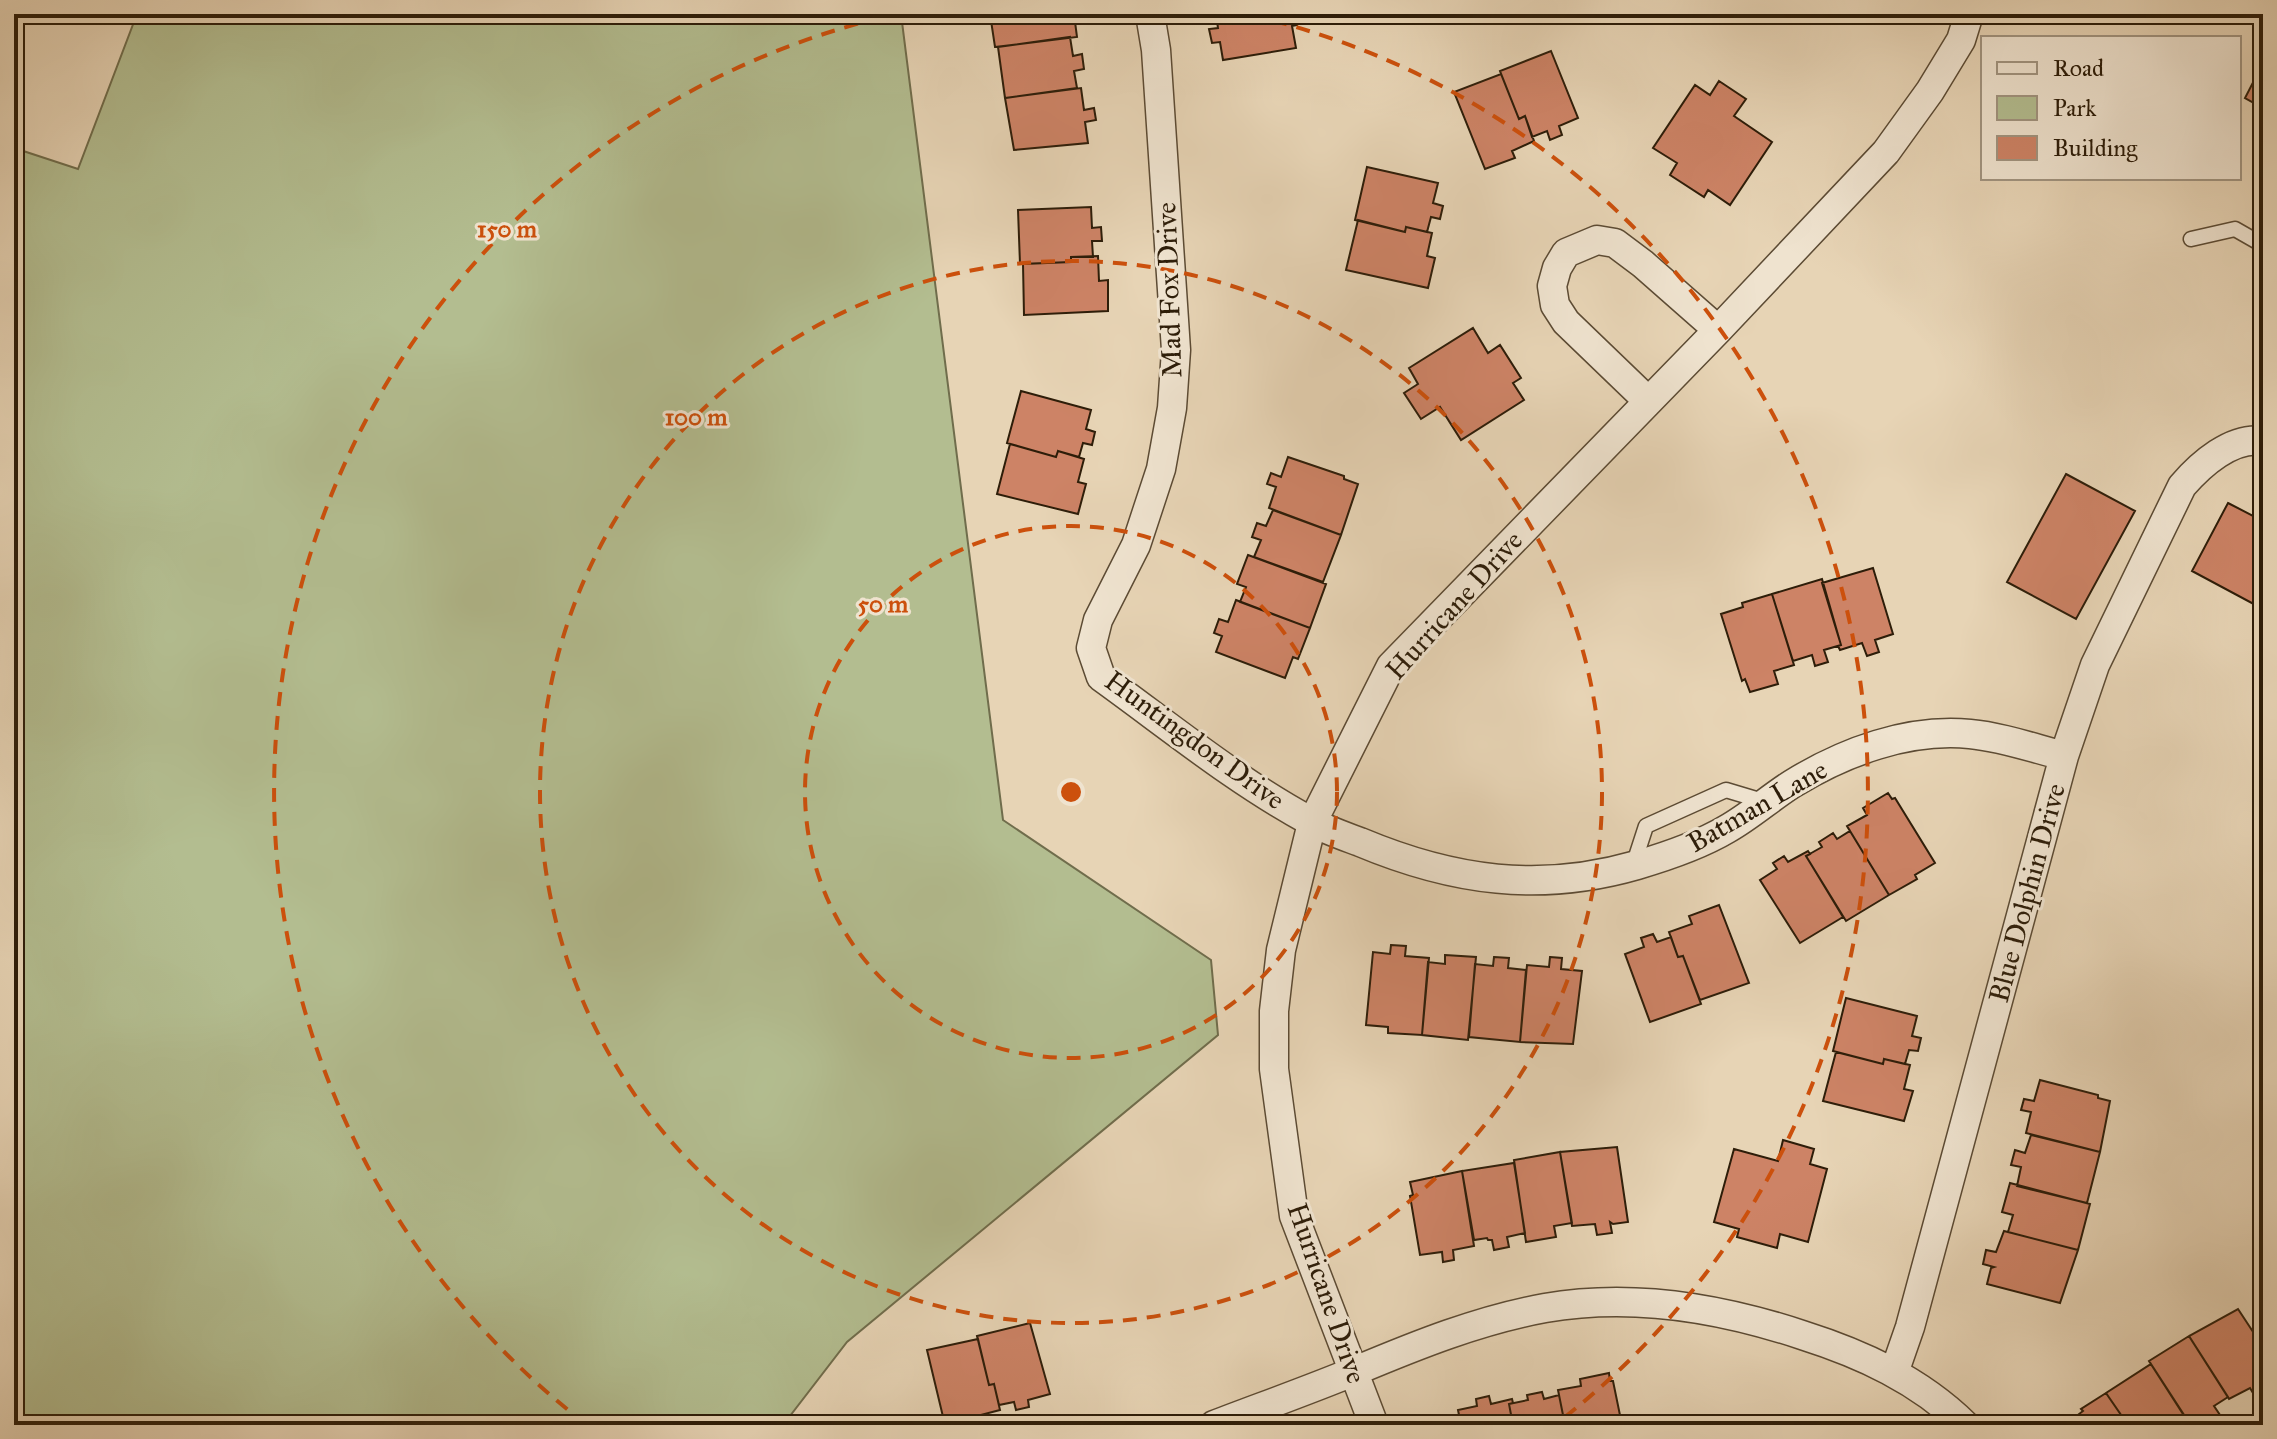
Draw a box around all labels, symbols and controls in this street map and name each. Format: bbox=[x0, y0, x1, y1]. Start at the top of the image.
legend bbox=[1981, 36, 2241, 180]
text: Road bbox=[2053, 53, 2104, 83]
text: Park bbox=[2053, 93, 2097, 123]
text: Building bbox=[2053, 133, 2138, 163]
street label: Mad Fox Drive bbox=[1148, 202, 1190, 378]
text: 150 m bbox=[477, 214, 538, 244]
text: 100 m bbox=[665, 402, 728, 432]
street label: Hurricane Drive bbox=[1378, 523, 1530, 687]
text: 50 m bbox=[858, 589, 909, 619]
street label: Huntingdon Drive bbox=[1098, 663, 1292, 817]
street label: Batman Lane bbox=[1681, 752, 1833, 860]
centre of rings bbox=[1057, 778, 1085, 806]
street label: Blue Dolphin Drive bbox=[1981, 780, 2073, 1006]
street label: Hurricane Drive bbox=[1280, 1198, 1374, 1388]

